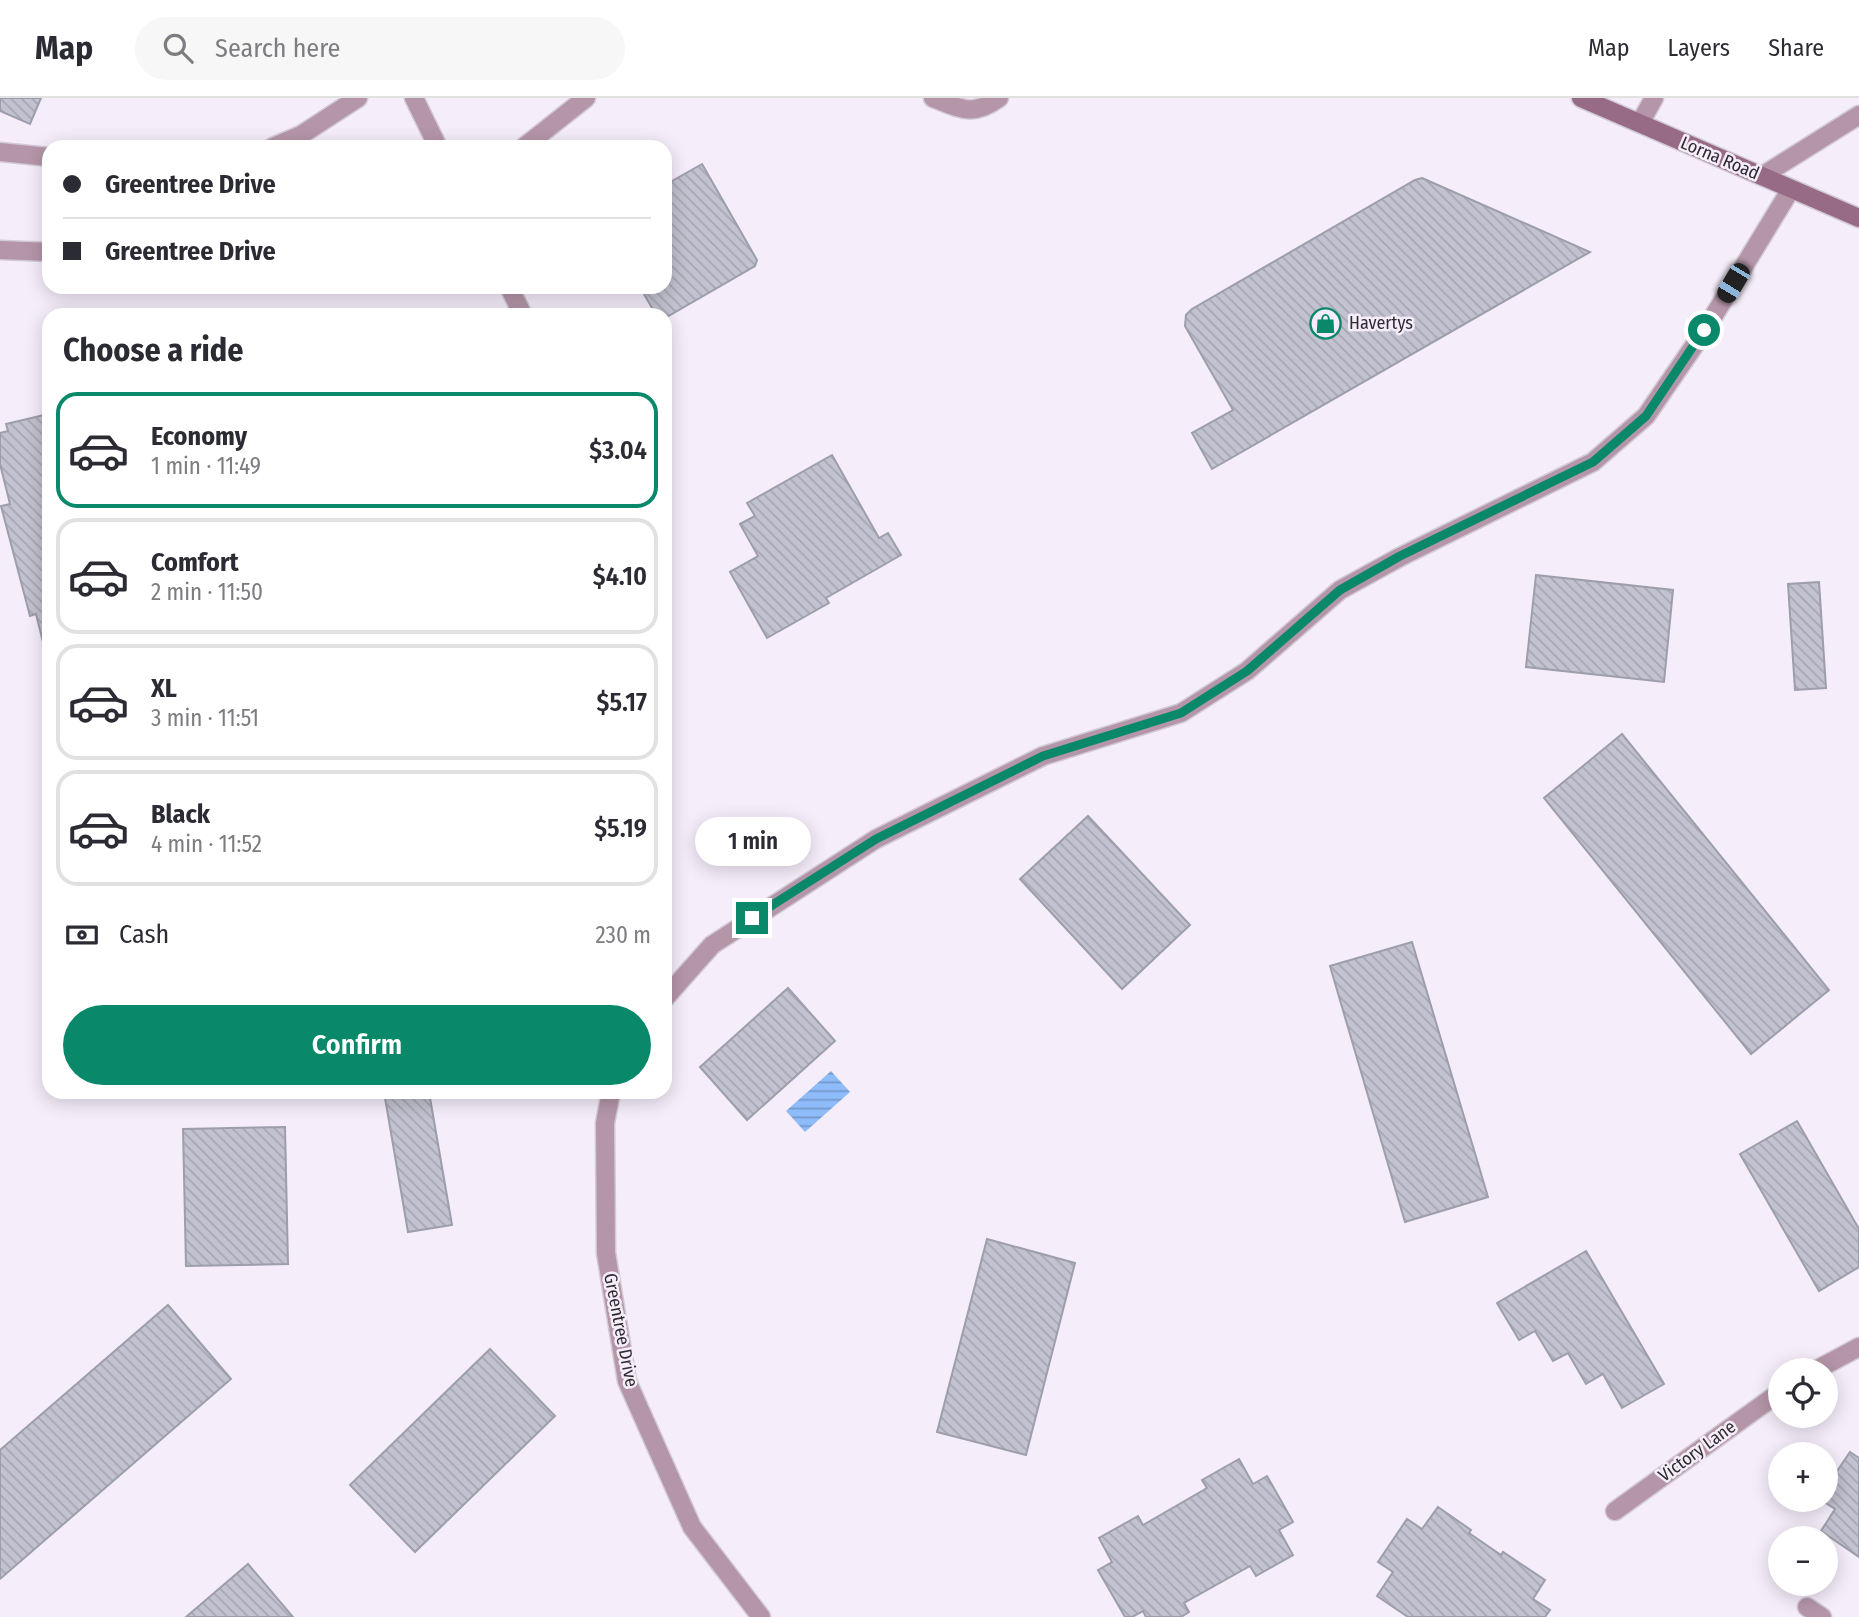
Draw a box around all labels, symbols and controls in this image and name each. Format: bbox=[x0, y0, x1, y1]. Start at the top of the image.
search box bbox=[135, 17, 625, 80]
text: Map bbox=[35, 28, 93, 68]
icon: search bbox=[159, 29, 197, 67]
text: Search here bbox=[215, 33, 340, 64]
text: Map bbox=[1588, 34, 1630, 62]
text: Layers bbox=[1668, 34, 1730, 62]
text: Share bbox=[1768, 34, 1824, 62]
street label: Lorna Road bbox=[1677, 132, 1763, 184]
text: Greentree Drive bbox=[105, 169, 276, 200]
text: Greentree Drive bbox=[105, 236, 276, 267]
car bbox=[1714, 260, 1753, 306]
shop icon: Havertys bbox=[1309, 306, 1343, 340]
place label: Havertys bbox=[1349, 312, 1413, 334]
route start bbox=[1688, 314, 1720, 346]
text: Choose a ride bbox=[63, 331, 244, 369]
icon: car bbox=[67, 419, 130, 482]
text: Economy bbox=[151, 421, 247, 452]
text: $3.04 bbox=[589, 435, 647, 466]
text: 1 min · 11:49 bbox=[151, 452, 261, 480]
icon: car bbox=[67, 545, 130, 608]
text: Comfort bbox=[151, 547, 239, 578]
text: $4.10 bbox=[593, 561, 647, 592]
text: 2 min · 11:50 bbox=[151, 578, 263, 606]
icon: car bbox=[67, 671, 130, 734]
text: XL bbox=[151, 673, 177, 704]
text: $5.17 bbox=[597, 687, 647, 718]
text: 3 min · 11:51 bbox=[151, 704, 259, 732]
icon: car bbox=[67, 797, 130, 860]
text: Black bbox=[151, 799, 210, 830]
text: $5.19 bbox=[594, 813, 647, 844]
callout: 1 min bbox=[694, 816, 810, 866]
text: 1 min bbox=[728, 827, 778, 855]
text: 4 min · 11:52 bbox=[151, 830, 262, 858]
route end bbox=[736, 902, 768, 934]
icon: cash bbox=[63, 916, 101, 954]
text: Cash bbox=[119, 919, 169, 950]
text: 230 m bbox=[595, 921, 651, 949]
button: Confirm bbox=[63, 1005, 651, 1085]
street label: Greentree Drive bbox=[599, 1271, 643, 1389]
map controls bbox=[1768, 1358, 1838, 1596]
button: locate bbox=[1768, 1358, 1838, 1428]
street label: Victory Lane bbox=[1654, 1416, 1740, 1486]
button: + bbox=[1768, 1442, 1838, 1512]
button: − bbox=[1768, 1526, 1838, 1596]

